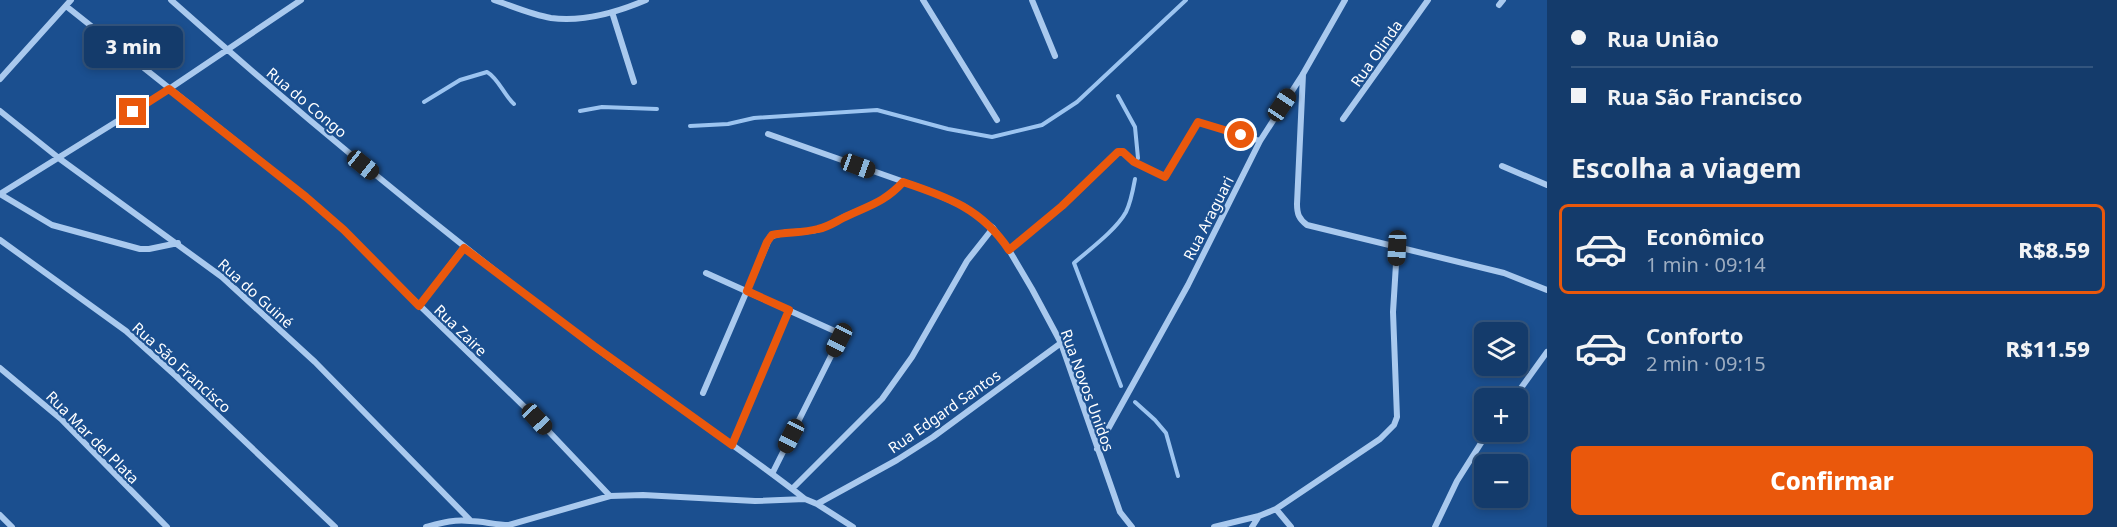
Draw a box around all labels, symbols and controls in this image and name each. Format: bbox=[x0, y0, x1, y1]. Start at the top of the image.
street label: Rua Olinda bbox=[1346, 16, 1406, 90]
text: Rua Uniâo bbox=[1607, 23, 1719, 53]
callout: 3 min bbox=[84, 25, 182, 67]
text: 3 min bbox=[106, 33, 161, 60]
street label: Rua do Congo bbox=[263, 62, 351, 142]
text: Rua São Francisco bbox=[1607, 81, 1802, 111]
car bbox=[1264, 85, 1300, 125]
route end bbox=[119, 98, 146, 125]
route start bbox=[1227, 121, 1254, 148]
car bbox=[343, 147, 383, 183]
text: Escolha a viagem bbox=[1571, 149, 1802, 186]
car bbox=[838, 151, 878, 181]
street label: Rua Araguari bbox=[1178, 173, 1238, 263]
text: Econômico bbox=[1646, 221, 1765, 251]
icon: car bbox=[1574, 222, 1628, 276]
car bbox=[1387, 230, 1407, 266]
text: R$8.59 bbox=[2018, 234, 2090, 264]
text: 1 min · 09:14 bbox=[1646, 251, 1766, 278]
street label: Rua do Guiné bbox=[214, 254, 298, 332]
street label: Rua Zaire bbox=[430, 300, 492, 360]
street label: Rua São Francisco bbox=[128, 317, 236, 417]
car bbox=[823, 320, 855, 360]
text: Conforto bbox=[1646, 320, 1744, 350]
icon: car bbox=[1574, 321, 1628, 375]
map controls bbox=[1474, 322, 1528, 508]
button: layers bbox=[1474, 322, 1528, 376]
street label: Rua Novos Unidos bbox=[1057, 326, 1119, 454]
text: R$11.59 bbox=[2006, 333, 2090, 363]
text: 2 min · 09:15 bbox=[1646, 350, 1766, 377]
street label: Rua Edgard Santos bbox=[884, 365, 1004, 457]
street label: Rua Mar del Plata bbox=[42, 386, 144, 488]
button: + bbox=[1474, 388, 1528, 442]
car bbox=[518, 400, 556, 438]
car bbox=[775, 416, 807, 456]
button: Confirmar bbox=[1571, 446, 2093, 515]
button: − bbox=[1474, 454, 1528, 508]

